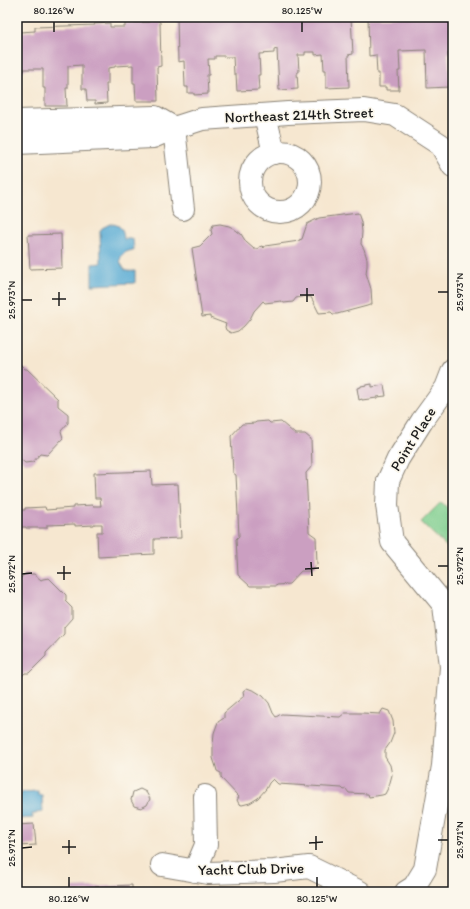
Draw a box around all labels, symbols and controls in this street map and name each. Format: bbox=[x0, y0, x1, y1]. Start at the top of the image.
text: 80.126°W bbox=[34, 4, 75, 17]
text: 80.125°W bbox=[282, 4, 323, 17]
street label: Northeast 214th Street bbox=[224, 103, 374, 127]
text: 25.973°N bbox=[453, 273, 466, 311]
text: 25.973°N bbox=[5, 281, 18, 319]
street label: Point Place bbox=[386, 404, 440, 474]
text: 25.972°N bbox=[453, 547, 466, 585]
text: 25.972°N bbox=[5, 555, 18, 593]
text: 25.971°N bbox=[453, 821, 466, 859]
text: 25.971°N bbox=[5, 829, 18, 867]
street label: Yacht Club Drive bbox=[198, 859, 304, 879]
text: 80.126°W bbox=[49, 892, 90, 905]
text: 80.125°W bbox=[297, 892, 338, 905]

